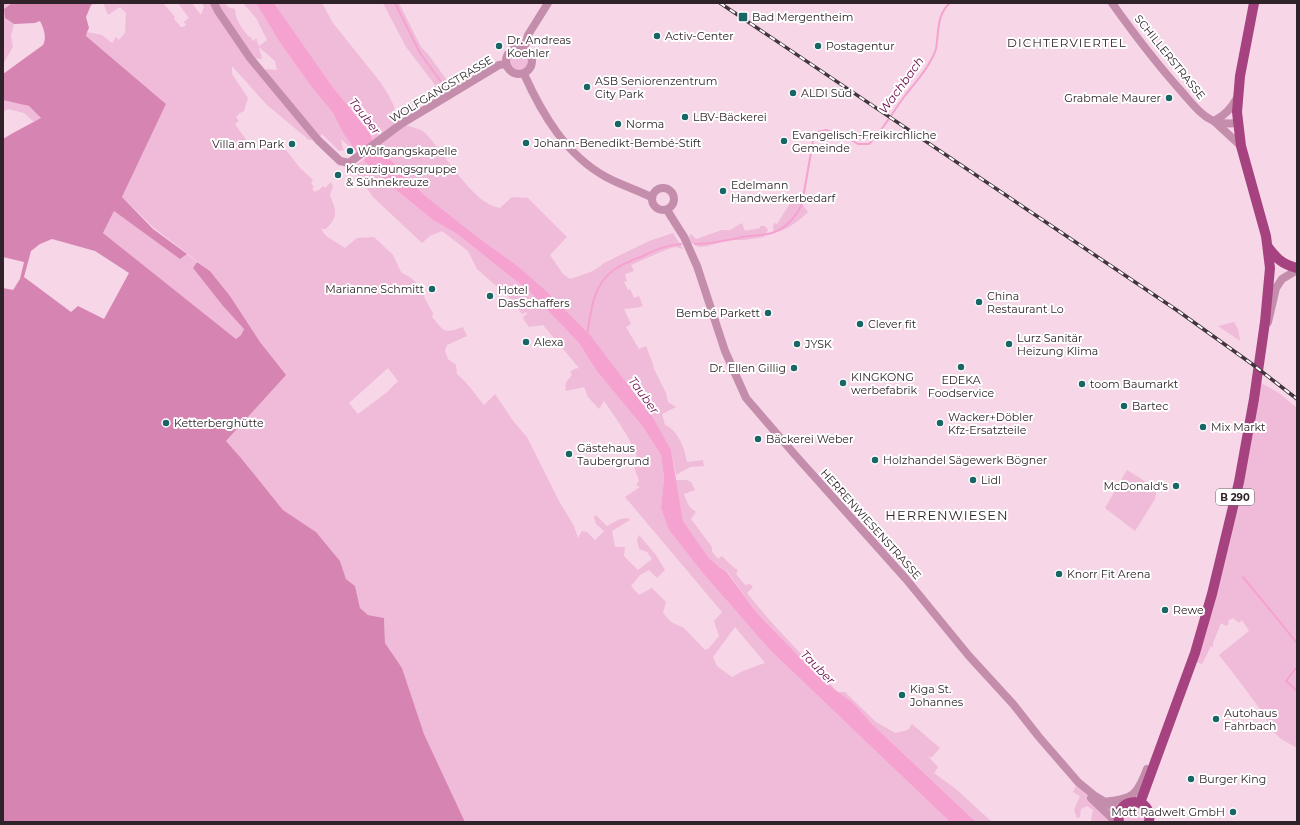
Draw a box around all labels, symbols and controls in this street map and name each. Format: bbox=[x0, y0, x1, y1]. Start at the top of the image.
place label: Bad Mergentheim bbox=[752, 10, 853, 24]
marker: Bad Mergentheim bbox=[737, 11, 749, 23]
street label: SCHILLERSTRASSE bbox=[1132, 12, 1208, 102]
place label: Activ-Center bbox=[665, 29, 734, 43]
marker: Activ-Center bbox=[652, 31, 662, 41]
place label: Dr. Andreas Koehler bbox=[507, 33, 572, 60]
district label: DICHTERVIERTEL bbox=[1007, 35, 1127, 50]
place label: Postagentur bbox=[826, 39, 895, 53]
marker: Dr. Andreas Koehler bbox=[494, 41, 504, 51]
marker: Postagentur bbox=[813, 41, 823, 51]
street label: WOLFGANGSTRASSE bbox=[387, 53, 495, 125]
water label: Wachbach bbox=[875, 54, 927, 116]
place label: ASB Seniorenzentrum City Park bbox=[595, 74, 717, 101]
marker: ASB Seniorenzentrum City Park bbox=[582, 82, 592, 92]
place label: ALDI Süd bbox=[801, 86, 852, 100]
marker: ALDI Süd bbox=[788, 88, 798, 98]
place label: Grabmale Maurer bbox=[1064, 91, 1161, 105]
marker: Grabmale Maurer bbox=[1164, 93, 1174, 103]
water label: Tauber bbox=[346, 95, 384, 138]
place label: LBV-Bäckerei bbox=[693, 110, 767, 124]
marker: LBV-Bäckerei bbox=[680, 112, 690, 122]
place label: Norma bbox=[626, 117, 664, 131]
marker: Norma bbox=[613, 119, 623, 129]
place label: Evangelisch-Freikirchliche Gemeinde bbox=[792, 128, 937, 155]
place label: Johann-Benedikt-Bembé-Stift bbox=[533, 136, 702, 150]
marker: Evangelisch-Freikirchliche Gemeinde bbox=[779, 136, 789, 146]
place label: Villa am Park bbox=[212, 137, 284, 151]
marker: Johann-Benedikt-Bembé-Stift bbox=[521, 138, 531, 148]
marker: Villa am Park bbox=[287, 139, 297, 149]
place label: Wolfgangskapelle bbox=[358, 144, 457, 158]
marker: Wolfgangskapelle bbox=[345, 146, 355, 156]
place label: Kreuzigungsgruppe & Sühnekreuze bbox=[346, 162, 457, 189]
marker: Kreuzigungsgruppe & Sühnekreuze bbox=[333, 170, 343, 180]
place label: Edelmann Handwerkerbedarf bbox=[731, 178, 837, 205]
marker: Edelmann Handwerkerbedarf bbox=[718, 186, 728, 196]
place label: Marianne Schmitt bbox=[325, 282, 425, 296]
place label: Hotel DasSchaffers bbox=[498, 283, 570, 310]
marker: Marianne Schmitt bbox=[427, 284, 437, 294]
place label: China Restaurant Lo bbox=[987, 289, 1064, 316]
marker: Hotel DasSchaffers bbox=[485, 291, 495, 301]
marker: China Restaurant Lo bbox=[974, 297, 984, 307]
place label: Bembé Parkett bbox=[676, 306, 761, 320]
marker: Bembé Parkett bbox=[763, 308, 773, 318]
place label: Clever fit bbox=[868, 317, 917, 331]
marker: Clever fit bbox=[855, 319, 865, 329]
place label: Lurz Sanitär Heizung Klima bbox=[1017, 331, 1098, 358]
place label: Alexa bbox=[534, 335, 564, 349]
marker: Alexa bbox=[521, 337, 531, 347]
place label: JYSK bbox=[804, 337, 832, 351]
marker: JYSK bbox=[792, 339, 802, 349]
marker: Lurz Sanitär Heizung Klima bbox=[1004, 339, 1014, 349]
place label: Dr. Ellen Gillig bbox=[709, 361, 786, 375]
marker: EDEKA Foodservice bbox=[956, 362, 966, 372]
marker: Dr. Ellen Gillig bbox=[789, 363, 799, 373]
place label: KINGKONG werbefabrik bbox=[851, 370, 917, 397]
water label: Tauber bbox=[625, 373, 663, 417]
place label: EDEKA Foodservice bbox=[928, 373, 994, 400]
place label: toom Baumarkt bbox=[1090, 377, 1179, 391]
marker: KINGKONG werbefabrik bbox=[838, 378, 848, 388]
marker: toom Baumarkt bbox=[1077, 379, 1087, 389]
place label: Bartec bbox=[1132, 399, 1168, 413]
marker: Bartec bbox=[1119, 401, 1129, 411]
place label: Wacker+Döbler Kfz-Ersatzteile bbox=[948, 410, 1033, 437]
place label: Ketterberghütte bbox=[174, 416, 264, 430]
marker: Ketterberghütte bbox=[161, 418, 171, 428]
marker: Wacker+Döbler Kfz-Ersatzteile bbox=[935, 418, 945, 428]
place label: Mix Markt bbox=[1211, 420, 1266, 434]
marker: Mix Markt bbox=[1198, 422, 1208, 432]
place label: Bäckerei Weber bbox=[766, 432, 853, 446]
marker: Bäckerei Weber bbox=[753, 434, 763, 444]
place label: Gästehaus Taubergrund bbox=[577, 441, 649, 468]
marker: Gästehaus Taubergrund bbox=[564, 449, 574, 459]
place label: Holzhandel Sägewerk Bögner bbox=[883, 453, 1047, 467]
marker: Holzhandel Sägewerk Bögner bbox=[870, 455, 880, 465]
street label: HERRENWIESENSTRASSE bbox=[818, 466, 924, 582]
place label: Lidl bbox=[981, 473, 1001, 487]
marker: Lidl bbox=[968, 475, 978, 485]
place label: McDonald's bbox=[1103, 479, 1169, 493]
marker: McDonald's bbox=[1171, 481, 1181, 491]
road number: B 290 bbox=[1216, 489, 1254, 505]
district label: HERRENWIESEN bbox=[885, 507, 1009, 523]
place label: Knorr Fit Arena bbox=[1067, 567, 1151, 581]
marker: Knorr Fit Arena bbox=[1054, 569, 1064, 579]
place label: Rewe bbox=[1173, 603, 1204, 617]
marker: Rewe bbox=[1160, 605, 1170, 615]
water label: Tauber bbox=[798, 647, 839, 688]
place label: Kiga St. Johannes bbox=[909, 682, 964, 709]
marker: Kiga St. Johannes bbox=[897, 690, 907, 700]
place label: Autohaus Fahrbach bbox=[1224, 706, 1278, 733]
marker: Autohaus Fahrbach bbox=[1211, 714, 1221, 724]
place label: Burger King bbox=[1199, 772, 1266, 786]
marker: Burger King bbox=[1186, 774, 1196, 784]
place label: Mott Radwelt GmbH bbox=[1111, 805, 1225, 819]
marker: Mott Radwelt GmbH bbox=[1228, 807, 1238, 817]

